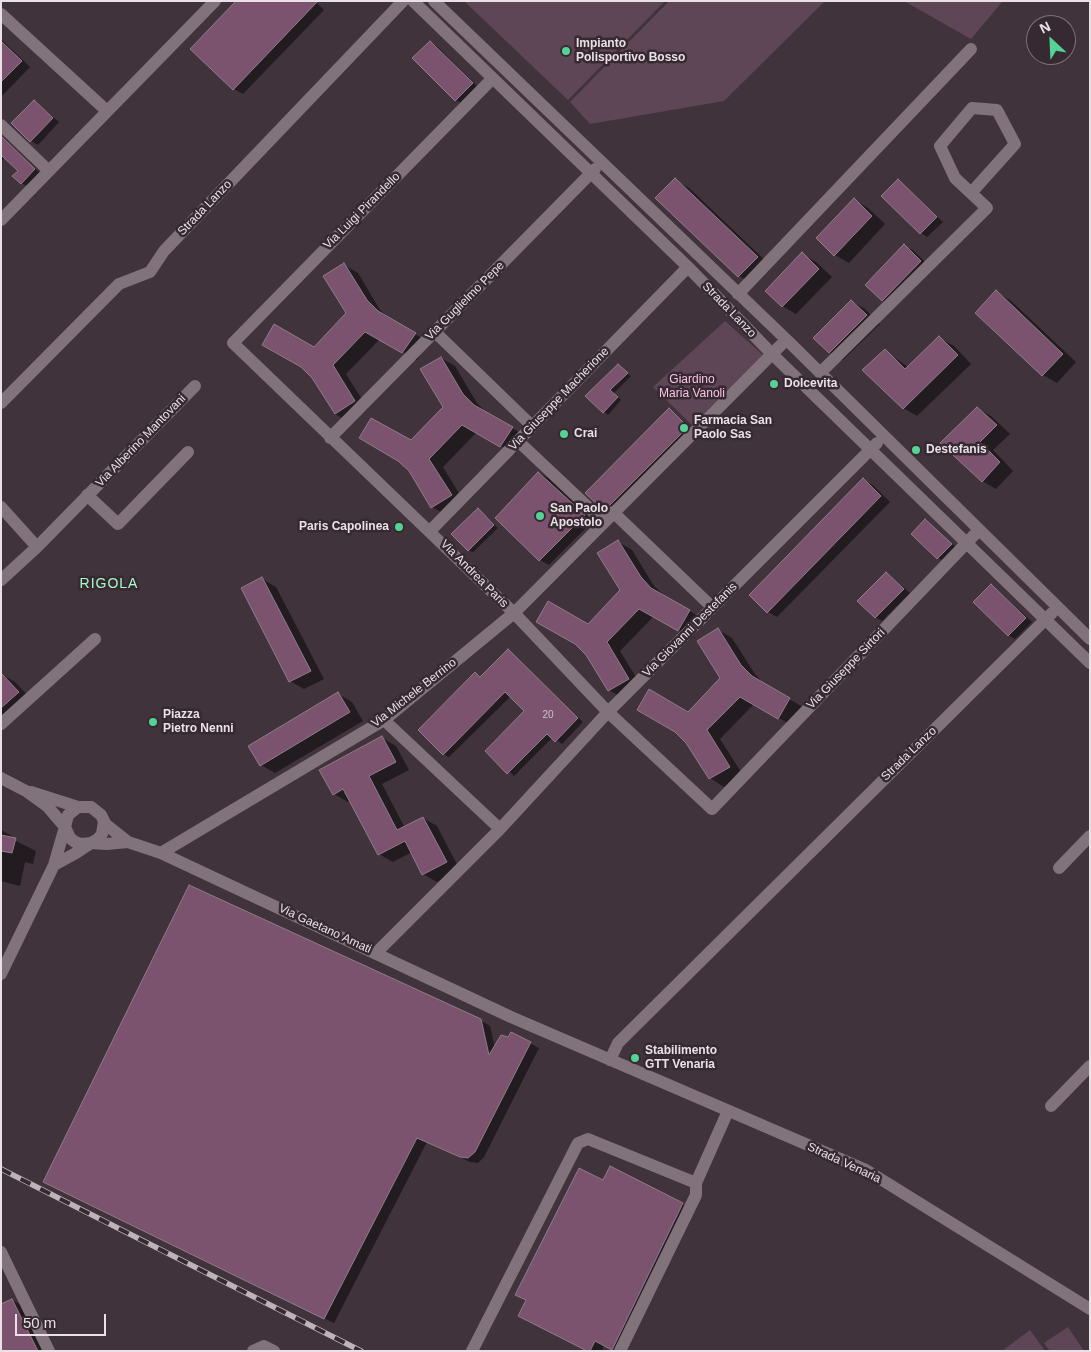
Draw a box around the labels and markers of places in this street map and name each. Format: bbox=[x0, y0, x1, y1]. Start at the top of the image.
place label: Impianto Polisportivo Bosso bbox=[576, 37, 685, 65]
marker: Impianto Polisportivo Bosso bbox=[560, 45, 572, 57]
place label: Dolcevita bbox=[784, 377, 837, 391]
marker: Dolcevita bbox=[768, 378, 780, 390]
place label: Farmacia San Paolo Sas bbox=[694, 414, 772, 442]
marker: Farmacia San Paolo Sas bbox=[678, 422, 690, 434]
place label: Crai bbox=[574, 427, 597, 441]
marker: Crai bbox=[558, 428, 570, 440]
place label: Destefanis bbox=[926, 443, 987, 457]
marker: Destefanis bbox=[910, 444, 922, 456]
place label: San Paolo Apostolo bbox=[550, 502, 608, 530]
marker: San Paolo Apostolo bbox=[534, 510, 546, 522]
place label: Paris Capolinea bbox=[299, 520, 389, 534]
marker: Paris Capolinea bbox=[393, 521, 405, 533]
place label: Piazza Pietro Nenni bbox=[163, 708, 234, 736]
marker: Piazza Pietro Nenni bbox=[147, 716, 159, 728]
place label: Stabilimento GTT Venaria bbox=[645, 1044, 717, 1072]
marker: Stabilimento GTT Venaria bbox=[629, 1052, 641, 1064]

